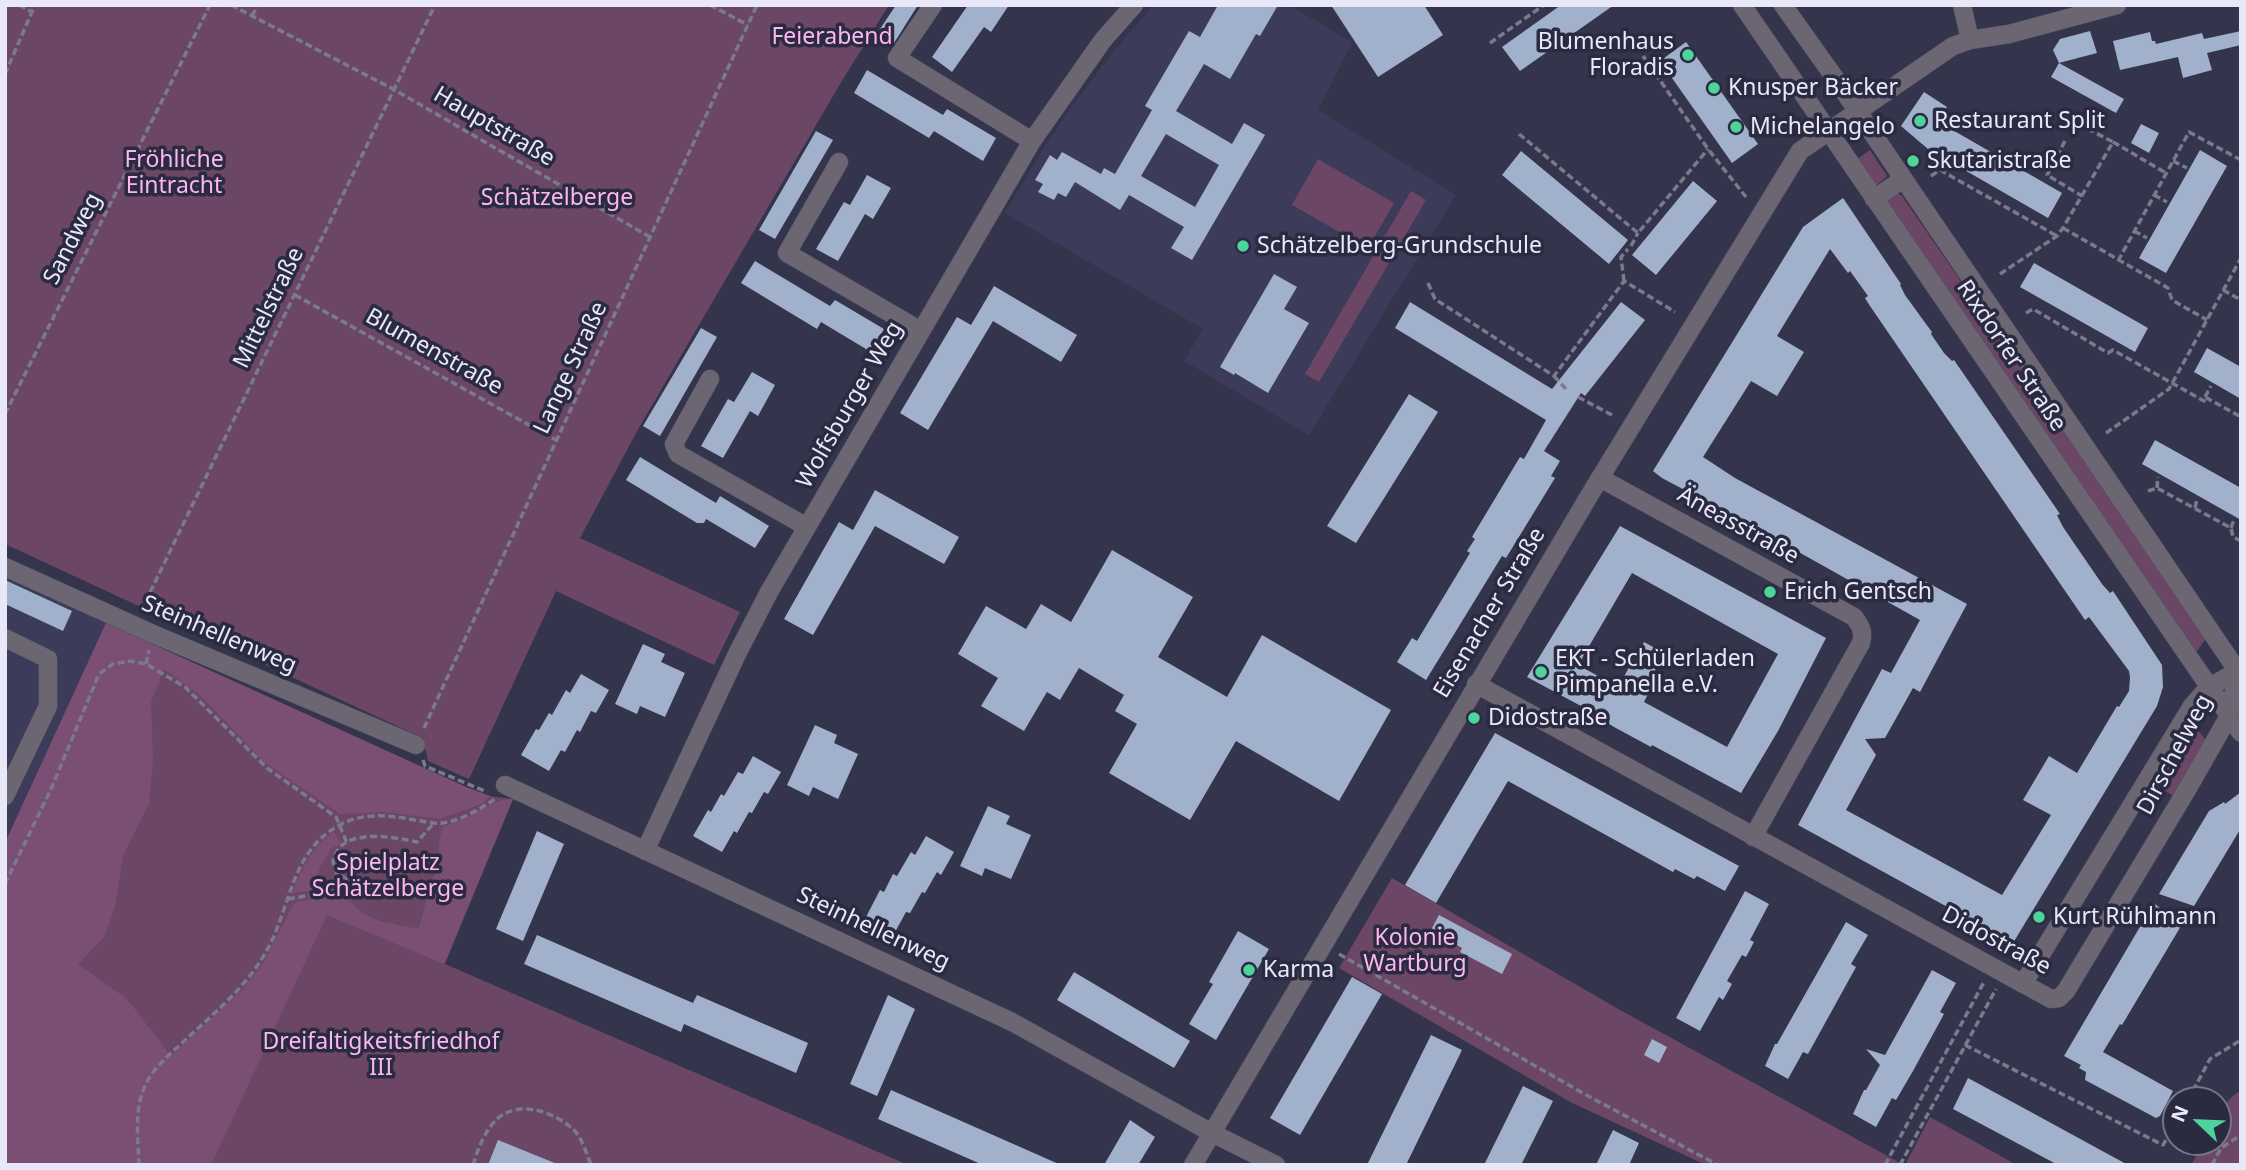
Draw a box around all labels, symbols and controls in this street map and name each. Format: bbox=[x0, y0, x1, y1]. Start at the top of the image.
park label: Feierabend bbox=[771, 23, 893, 51]
place label: Blumenhaus Floradis bbox=[1538, 28, 1674, 82]
marker: Blumenhaus Floradis bbox=[1680, 47, 1696, 63]
place label: Knusper Bäcker bbox=[1728, 74, 1898, 102]
marker: Knusper Bäcker bbox=[1706, 80, 1722, 96]
street label: Hauptstraße bbox=[428, 81, 560, 173]
place label: Restaurant Split bbox=[1934, 107, 2105, 135]
place label: Michelangelo bbox=[1750, 113, 1895, 141]
marker: Restaurant Split bbox=[1912, 113, 1928, 129]
marker: Michelangelo bbox=[1728, 119, 1744, 135]
park label: Fröhliche Eintracht bbox=[124, 146, 224, 200]
place label: Skutaristraße bbox=[1927, 147, 2072, 175]
marker: Skutaristraße bbox=[1905, 153, 1921, 169]
park label: Schätzelberge bbox=[481, 184, 633, 212]
street label: Sandweg bbox=[38, 189, 108, 289]
place label: Schätzelberg-Grundschule bbox=[1257, 232, 1542, 260]
marker: Schätzelberg-Grundschule bbox=[1235, 238, 1251, 254]
street label: Mittelstraße bbox=[228, 243, 310, 373]
street label: Rixdorfer Straße bbox=[1950, 275, 2072, 437]
street label: Lange Straße bbox=[528, 298, 614, 438]
street label: Blumenstraße bbox=[361, 303, 507, 401]
street label: Wolfsburger Weg bbox=[791, 317, 909, 493]
street label: Äneasstraße bbox=[1672, 481, 1804, 571]
street label: Eisenacher Straße bbox=[1428, 523, 1552, 703]
place label: Erich Gentsch bbox=[1784, 578, 1932, 606]
marker: Erich Gentsch bbox=[1762, 584, 1778, 600]
street label: Steinhellenweg bbox=[137, 590, 301, 680]
place label: EKT - Schülerladen Pimpanella e.V. bbox=[1555, 645, 1755, 699]
marker: EKT - Schülerladen Pimpanella e.V. bbox=[1533, 664, 1549, 680]
street label: Dirschelweg bbox=[2132, 690, 2218, 820]
place label: Didostraße bbox=[1488, 704, 1608, 732]
marker: Didostraße bbox=[1466, 710, 1482, 726]
park label: Spielplatz Schätzelberge bbox=[312, 849, 464, 903]
street label: Steinhellenweg bbox=[792, 882, 954, 976]
street label: Didostraße bbox=[1937, 901, 2055, 981]
place label: Kurt Rühlmann bbox=[2053, 903, 2217, 931]
marker: Kurt Rühlmann bbox=[2031, 909, 2047, 925]
park label: Kolonie Wartburg bbox=[1363, 924, 1467, 978]
place label: Karma bbox=[1263, 956, 1334, 984]
marker: Karma bbox=[1241, 962, 1257, 978]
park label: Dreifaltigkeitsfriedhof III bbox=[263, 1028, 499, 1082]
north arrow bbox=[2162, 1086, 2232, 1156]
text: N bbox=[2165, 1101, 2194, 1126]

